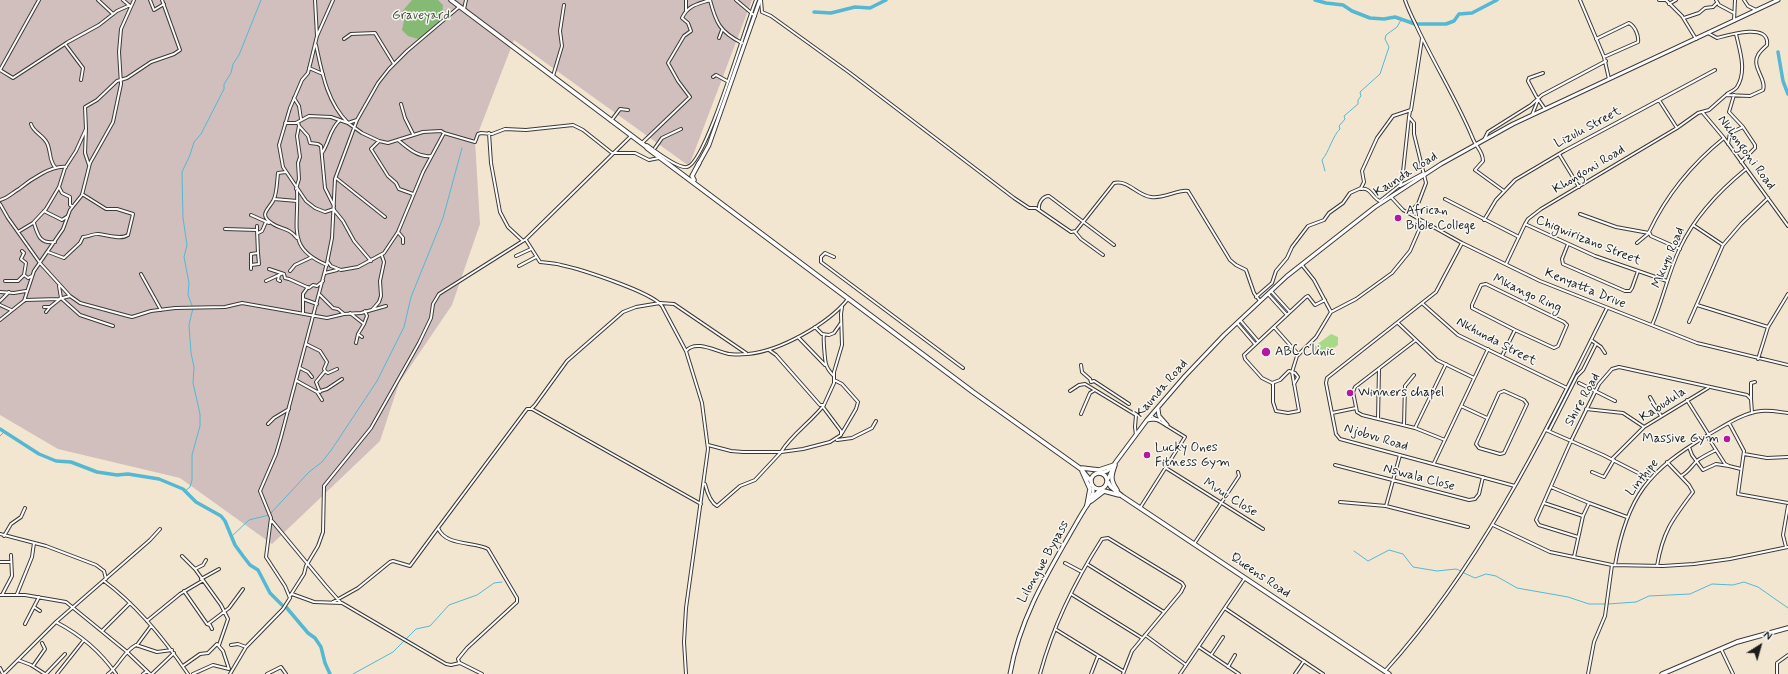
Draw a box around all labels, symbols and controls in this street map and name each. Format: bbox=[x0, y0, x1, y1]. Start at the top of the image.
park label: Graveyard bbox=[392, 8, 450, 24]
street label: Lizulu Street bbox=[1552, 104, 1624, 152]
street label: Nkhongoni Road bbox=[1714, 113, 1778, 193]
street label: Khongoni Road bbox=[1550, 142, 1628, 198]
street label: Kaunda Road bbox=[1371, 149, 1441, 201]
place label: African Bible College bbox=[1406, 203, 1476, 234]
marker: African Bible College bbox=[1393, 213, 1403, 223]
street label: Chigwirizano Street bbox=[1533, 213, 1643, 269]
street label: Mkuyu Road bbox=[1649, 225, 1689, 291]
street label: Kenyatta Drive bbox=[1542, 266, 1628, 312]
street label: Mkango Ring bbox=[1490, 271, 1564, 317]
street label: Nkhunda Street bbox=[1453, 314, 1539, 370]
place label: ABC Clinic bbox=[1275, 344, 1335, 360]
marker: ABC Clinic bbox=[1260, 346, 1272, 358]
street label: Kaunda Road bbox=[1132, 357, 1192, 421]
street label: Shire Road bbox=[1562, 371, 1604, 429]
street label: Kabudula bbox=[1637, 384, 1689, 426]
place label: Winners chapel bbox=[1358, 385, 1444, 401]
marker: Winners chapel bbox=[1345, 388, 1355, 398]
street label: Njobvu Road bbox=[1342, 421, 1410, 455]
place label: Massive Gym bbox=[1642, 431, 1719, 447]
marker: Massive Gym bbox=[1722, 434, 1732, 444]
place label: Lucky Ones Fitness Gym bbox=[1155, 440, 1230, 471]
marker: Lucky Ones Fitness Gym bbox=[1142, 450, 1152, 460]
street label: Linthipe bbox=[1623, 456, 1663, 500]
street label: Nswala Close bbox=[1382, 461, 1456, 495]
street label: Mvuu Close bbox=[1200, 475, 1260, 521]
street label: Lilongwe Bypass bbox=[1015, 518, 1073, 606]
street label: Queens Road bbox=[1227, 550, 1293, 602]
north arrow bbox=[1740, 626, 1780, 666]
text: N bbox=[1760, 629, 1774, 644]

